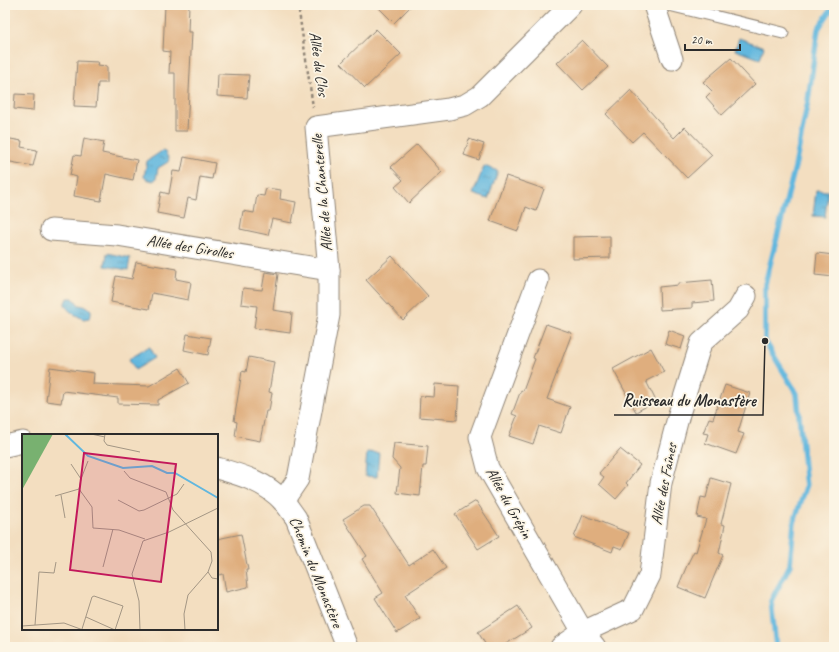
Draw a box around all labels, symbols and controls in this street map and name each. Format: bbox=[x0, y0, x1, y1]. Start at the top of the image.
scale bar bbox=[685, 26, 740, 52]
street label: Allée du Clos bbox=[305, 30, 334, 99]
text: 20 m bbox=[691, 32, 713, 48]
street label: Allée de la Chanterelle bbox=[307, 132, 337, 252]
street label: Allée des Girolles bbox=[146, 230, 236, 264]
callout: Ruisseau du Monastère bbox=[614, 386, 763, 415]
text: Ruisseau du Monastère bbox=[622, 390, 758, 411]
inset map bbox=[22, 434, 218, 630]
street label: Allée des Faînes bbox=[646, 440, 682, 527]
street label: Allée du Grépin bbox=[481, 464, 537, 543]
street label: Chemin du Monastère bbox=[285, 514, 348, 632]

